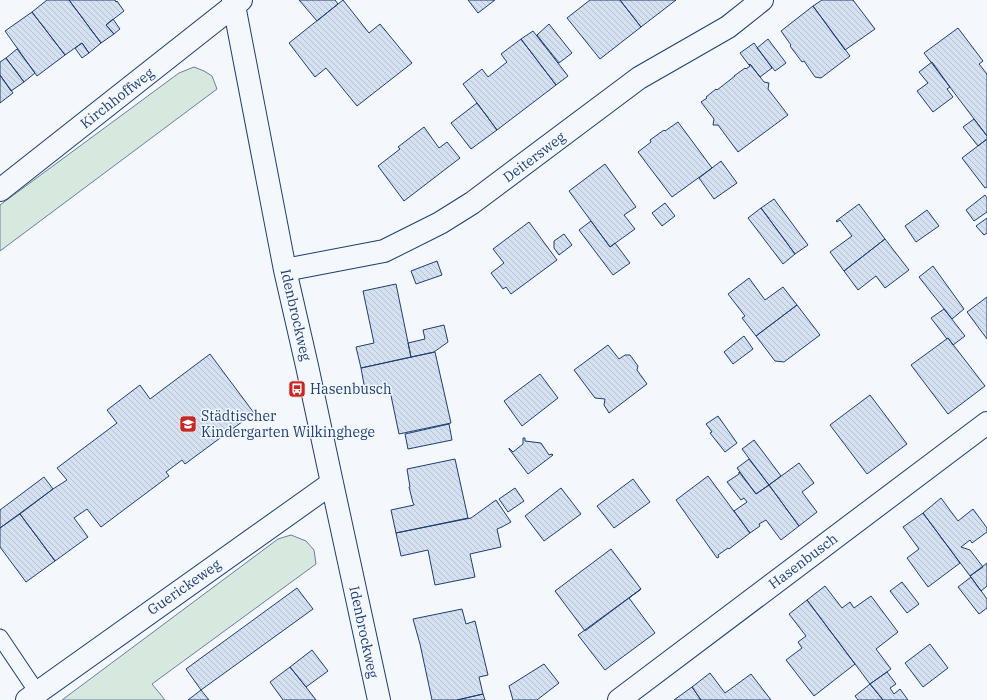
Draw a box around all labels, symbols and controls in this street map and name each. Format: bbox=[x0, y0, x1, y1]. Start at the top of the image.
street label: Kirchhoffweg bbox=[77, 63, 158, 132]
street label: Deitersweg bbox=[499, 128, 569, 186]
street label: Idenbrockweg bbox=[277, 267, 315, 363]
bus stop icon: Hasenbusch bbox=[287, 379, 307, 399]
place label: Hasenbusch bbox=[310, 380, 392, 398]
place label: Städtischer Kindergarten Wilkinghege bbox=[201, 407, 375, 441]
school or university icon: Städtischer Kindergarten Wilkinghege bbox=[178, 414, 198, 434]
street label: Hasenbusch bbox=[765, 529, 841, 593]
street label: Guerickeweg bbox=[144, 555, 224, 619]
street label: Idenbrockweg bbox=[345, 584, 383, 680]

